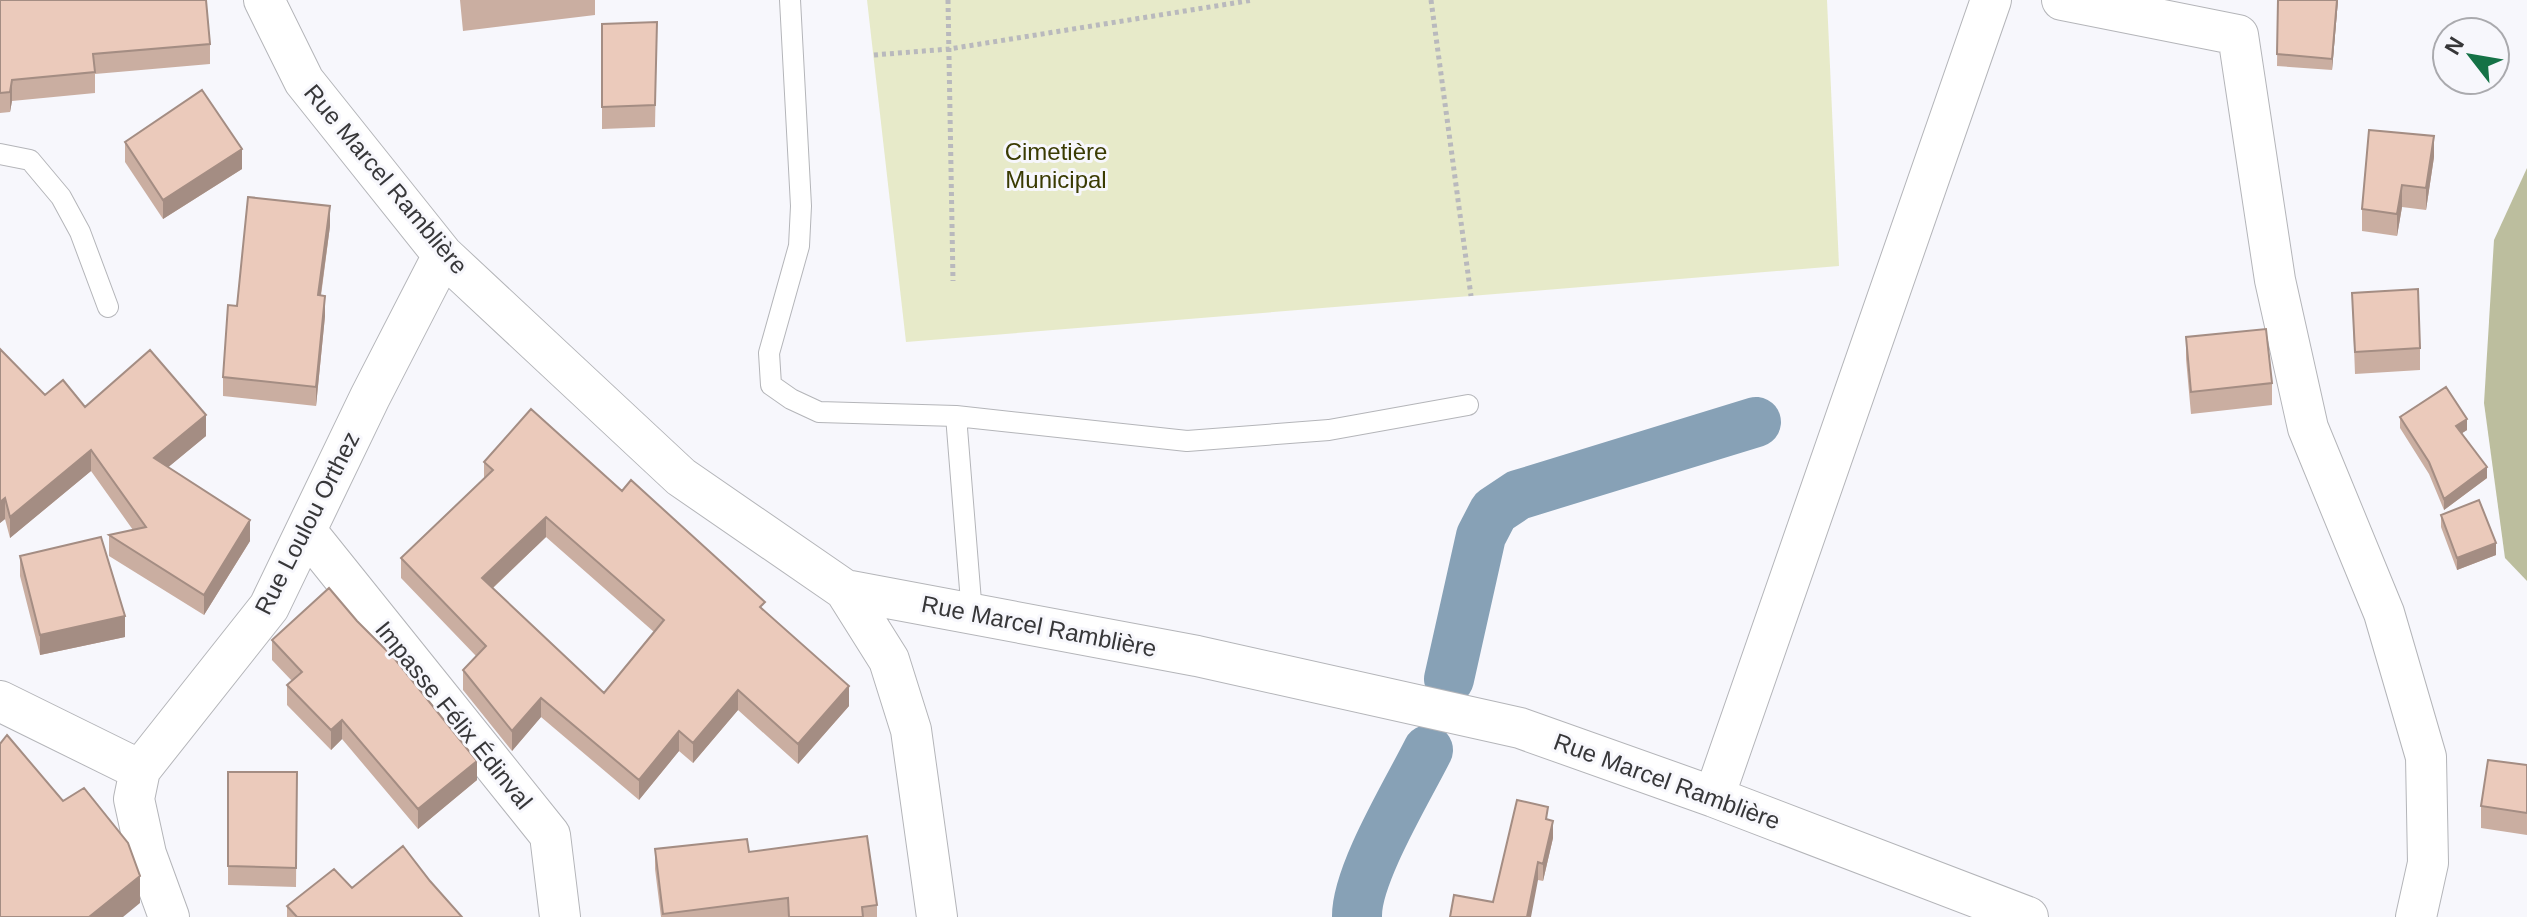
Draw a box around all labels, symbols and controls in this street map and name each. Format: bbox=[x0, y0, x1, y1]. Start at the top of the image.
north arrow bbox=[2431, 16, 2511, 96]
text: N bbox=[2439, 33, 2469, 59]
street label: Rue Marcel Ramblière bbox=[299, 79, 473, 279]
park label: Cimetière Municipal bbox=[1005, 138, 1107, 193]
street label: Rue Loulou Orthez bbox=[249, 427, 365, 619]
street label: Rue Marcel Ramblière bbox=[919, 590, 1159, 662]
street label: Impasse Félix Édinval bbox=[370, 616, 538, 814]
street label: Rue Marcel Ramblière bbox=[1550, 727, 1784, 835]

